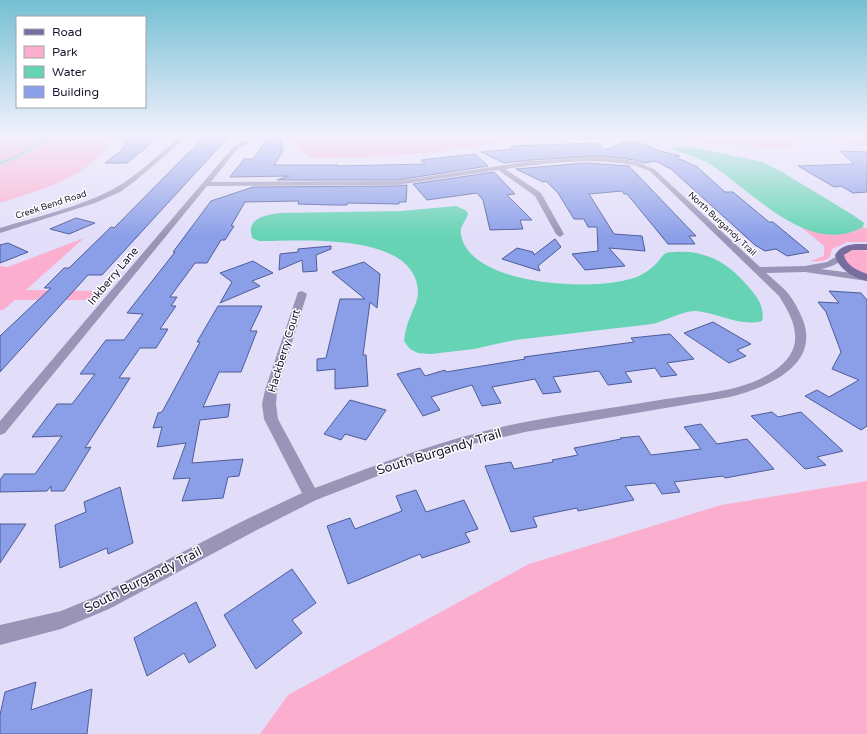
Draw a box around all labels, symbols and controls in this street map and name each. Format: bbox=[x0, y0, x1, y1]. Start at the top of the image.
legend bbox=[16, 16, 146, 108]
text: Road bbox=[52, 25, 82, 39]
text: Park bbox=[52, 45, 78, 59]
text: Water bbox=[52, 65, 87, 79]
text: Building bbox=[52, 85, 99, 99]
street label: Creek Bend Road bbox=[14, 188, 88, 222]
street label: North Burgandy Trail bbox=[686, 190, 758, 258]
street label: Inkberry Lane bbox=[85, 244, 141, 308]
street label: Hackberry Court bbox=[265, 308, 303, 394]
street label: South Burgandy Trail bbox=[375, 425, 503, 479]
street label: South Burgandy Trail bbox=[82, 543, 204, 617]

